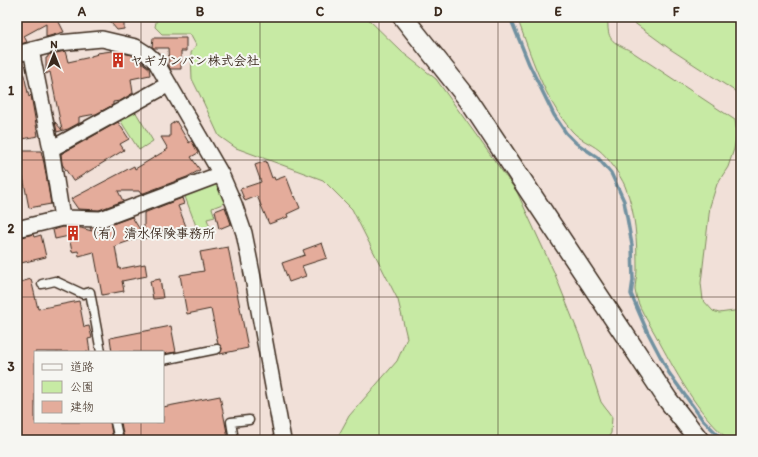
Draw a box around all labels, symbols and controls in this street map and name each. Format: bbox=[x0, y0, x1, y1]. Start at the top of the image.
text: A bbox=[77, 4, 87, 19]
text: B bbox=[196, 4, 205, 19]
text: C bbox=[316, 4, 325, 19]
text: D bbox=[434, 4, 443, 19]
text: E bbox=[554, 4, 562, 19]
text: F bbox=[673, 4, 680, 19]
north arrow bbox=[34, 34, 74, 74]
text: N bbox=[50, 38, 58, 51]
building icon: ヤギカンバン株式会社 bbox=[109, 51, 127, 69]
place label: ヤギカンバン株式会社 bbox=[130, 53, 259, 68]
text: 1 bbox=[8, 83, 14, 98]
text: 2 bbox=[8, 221, 15, 236]
building icon: （有）清水保険事務所 bbox=[64, 224, 82, 242]
place label: （有）清水保険事務所 bbox=[85, 226, 215, 241]
legend bbox=[34, 351, 164, 423]
text: 3 bbox=[7, 359, 15, 374]
text: 道路 bbox=[70, 360, 94, 374]
text: 公園 bbox=[70, 380, 94, 394]
text: 建物 bbox=[70, 400, 94, 414]

